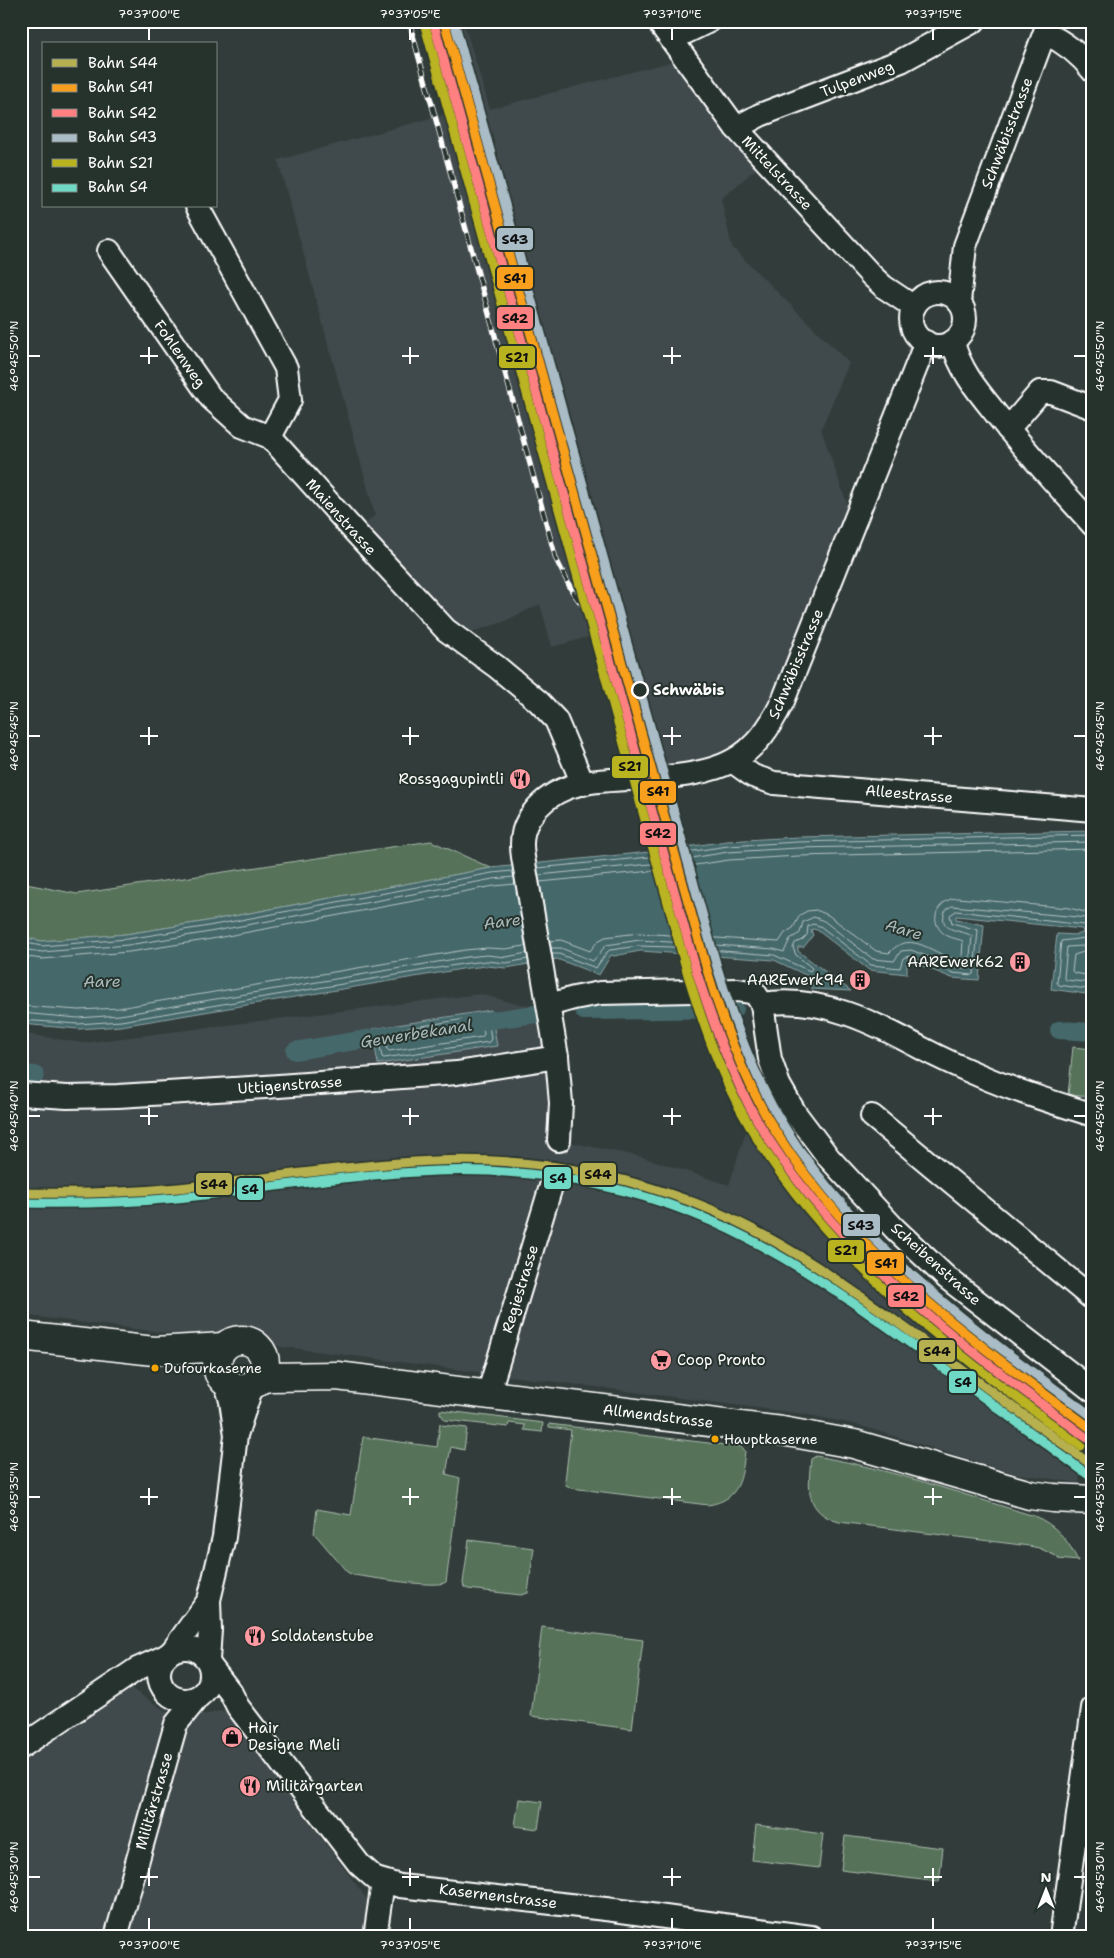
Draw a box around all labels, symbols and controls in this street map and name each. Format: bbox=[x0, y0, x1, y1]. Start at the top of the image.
text: 7°37'00"E bbox=[118, 6, 180, 22]
text: 7°37'05"E bbox=[380, 6, 440, 22]
text: 7°37'10"E bbox=[643, 6, 701, 22]
text: 7°37'15"E bbox=[904, 6, 962, 22]
legend bbox=[42, 42, 218, 208]
text: Bahn S44 bbox=[88, 53, 158, 73]
street label: Tulpenweg bbox=[817, 56, 897, 102]
street label: Schwäbisstrasse bbox=[977, 74, 1037, 192]
text: Bahn S41 bbox=[88, 77, 153, 97]
text: Bahn S42 bbox=[88, 103, 157, 123]
text: Bahn S43 bbox=[88, 127, 157, 147]
street label: Mittelstrasse bbox=[737, 131, 817, 215]
text: Bahn S21 bbox=[88, 153, 153, 173]
text: Bahn S4 bbox=[88, 177, 148, 197]
line badge: S43 bbox=[496, 227, 534, 251]
text: S43 bbox=[502, 230, 529, 248]
line badge: S41 bbox=[496, 266, 534, 290]
text: S41 bbox=[503, 269, 527, 287]
line badge: S42 bbox=[496, 306, 534, 330]
text: S42 bbox=[502, 309, 529, 327]
street label: Fohlenweg bbox=[149, 316, 211, 392]
text: 46°45'50"N bbox=[6, 321, 22, 391]
text: 46°45'50"N bbox=[1092, 321, 1108, 391]
line badge: S21 bbox=[498, 345, 536, 369]
text: S21 bbox=[505, 348, 529, 366]
street label: Maienstrasse bbox=[301, 474, 381, 560]
street label: Schwäbisstrasse bbox=[764, 606, 828, 722]
place label: Schwäbis bbox=[653, 680, 725, 700]
marker: Schwäbis bbox=[631, 681, 649, 699]
text: 46°45'45"N bbox=[6, 701, 22, 771]
text: 46°45'45"N bbox=[1092, 701, 1108, 771]
line badge: S21 bbox=[611, 755, 649, 779]
text: S21 bbox=[618, 757, 642, 775]
restaurant icon: Rossgagupintli bbox=[508, 767, 532, 791]
place label: Rossgagupintli bbox=[399, 769, 504, 789]
line badge: S41 bbox=[639, 780, 677, 804]
street label: Alleestrasse bbox=[864, 780, 954, 808]
text: S41 bbox=[646, 782, 670, 800]
line badge: S42 bbox=[639, 822, 677, 846]
text: S42 bbox=[645, 824, 672, 842]
water label: Aare bbox=[482, 909, 522, 934]
water label: Aare bbox=[883, 914, 925, 945]
building icon: AAREwerk62 bbox=[1008, 950, 1032, 974]
place label: AAREwerk62 bbox=[907, 952, 1004, 972]
building icon: AAREwerk94 bbox=[848, 968, 872, 992]
place label: AAREwerk94 bbox=[747, 970, 844, 990]
water label: Aare bbox=[83, 971, 121, 992]
water label: Gewerbekanal bbox=[359, 1014, 474, 1053]
street label: Uttigenstrasse bbox=[237, 1071, 343, 1099]
text: 46°45'40"N bbox=[6, 1080, 22, 1152]
text: 46°45'40"N bbox=[1092, 1080, 1108, 1152]
line badge: S44 bbox=[579, 1162, 617, 1186]
text: S44 bbox=[584, 1165, 612, 1183]
line badge: S4 bbox=[543, 1166, 572, 1190]
text: S4 bbox=[549, 1169, 567, 1187]
line badge: S44 bbox=[195, 1172, 233, 1196]
text: S44 bbox=[200, 1175, 228, 1193]
line badge: S4 bbox=[236, 1177, 264, 1201]
text: S4 bbox=[241, 1180, 259, 1198]
line badge: S43 bbox=[842, 1213, 881, 1237]
text: S43 bbox=[848, 1216, 875, 1234]
street label: Scheibenstrasse bbox=[887, 1218, 985, 1310]
line badge: S21 bbox=[827, 1239, 865, 1263]
text: S21 bbox=[834, 1241, 858, 1259]
street label: Regiestrasse bbox=[497, 1242, 543, 1336]
line badge: S41 bbox=[866, 1251, 905, 1275]
text: S41 bbox=[874, 1254, 898, 1272]
line badge: S42 bbox=[887, 1284, 925, 1308]
text: S42 bbox=[893, 1287, 920, 1305]
line badge: S44 bbox=[918, 1339, 956, 1363]
text: S44 bbox=[923, 1342, 951, 1360]
supermarket icon: Coop Pronto bbox=[649, 1348, 673, 1372]
place label: Coop Pronto bbox=[677, 1350, 766, 1370]
place label: Dufourkaserne bbox=[164, 1359, 262, 1377]
marker: Dufourkaserne bbox=[150, 1363, 160, 1373]
line badge: S4 bbox=[948, 1370, 977, 1394]
text: S4 bbox=[954, 1373, 972, 1391]
street label: Allmendstrasse bbox=[602, 1399, 714, 1433]
place label: Hauptkaserne bbox=[724, 1430, 818, 1448]
marker: Hauptkaserne bbox=[710, 1434, 720, 1444]
text: 46°45'35"N bbox=[6, 1462, 22, 1532]
text: 46°45'35"N bbox=[1092, 1462, 1108, 1532]
restaurant icon: Soldatenstube bbox=[243, 1624, 267, 1648]
place label: Soldatenstube bbox=[271, 1626, 374, 1646]
place label: Hair Designe Meli bbox=[248, 1718, 340, 1755]
shop icon: Hair Designe Meli bbox=[220, 1725, 244, 1749]
street label: Militärstrasse bbox=[131, 1750, 177, 1852]
restaurant icon: Militärgarten bbox=[238, 1774, 262, 1798]
place label: Militärgarten bbox=[266, 1776, 363, 1796]
text: 46°45'30"N bbox=[6, 1841, 22, 1913]
text: 46°45'30"N bbox=[1092, 1841, 1108, 1913]
north arrow bbox=[1022, 1866, 1072, 1916]
text: N bbox=[1040, 1868, 1052, 1886]
street label: Kasernenstrasse bbox=[438, 1879, 558, 1913]
text: 7°37'00"E bbox=[118, 1937, 180, 1953]
text: 7°37'05"E bbox=[380, 1937, 440, 1953]
text: 7°37'10"E bbox=[643, 1937, 701, 1953]
text: 7°37'15"E bbox=[904, 1937, 962, 1953]

